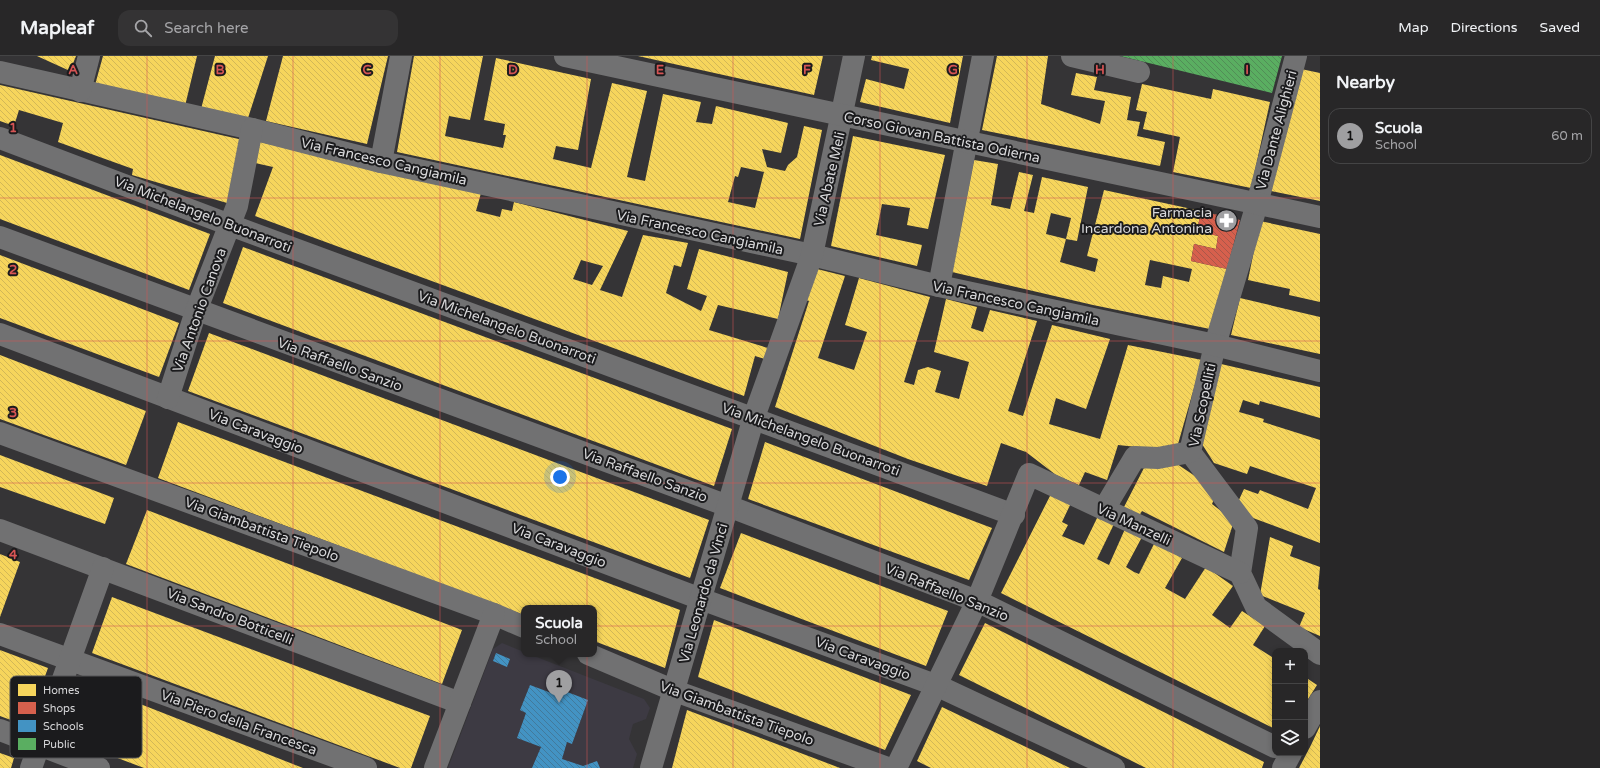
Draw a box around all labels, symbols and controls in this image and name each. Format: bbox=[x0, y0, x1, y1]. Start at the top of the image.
search box bbox=[118, 10, 398, 46]
text: Mapleaf bbox=[20, 17, 94, 39]
icon: search bbox=[132, 17, 154, 39]
text: Search here bbox=[164, 19, 249, 37]
text: Map bbox=[1398, 19, 1429, 36]
text: Directions bbox=[1451, 19, 1518, 36]
text: Saved bbox=[1540, 19, 1580, 36]
text: A bbox=[68, 62, 78, 78]
text: B bbox=[215, 62, 225, 78]
text: C bbox=[362, 62, 372, 78]
text: D bbox=[508, 62, 518, 78]
text: E bbox=[656, 62, 664, 78]
text: F bbox=[803, 62, 811, 78]
text: G bbox=[948, 62, 958, 78]
text: H bbox=[1095, 62, 1105, 78]
text: I bbox=[1245, 62, 1249, 78]
street label: Via Dante Alighieri bbox=[1252, 69, 1301, 192]
text: Nearby bbox=[1336, 72, 1395, 93]
street label: Corso Giovan Battista Odierna bbox=[842, 108, 1042, 167]
text: Scuola bbox=[1375, 119, 1423, 137]
text: 1 bbox=[9, 120, 17, 136]
text: 1 bbox=[1346, 128, 1354, 144]
text: 60 m bbox=[1551, 128, 1583, 144]
street label: Via Abate Meli bbox=[810, 130, 849, 228]
street label: Via Francesco Cangiamila bbox=[299, 134, 469, 189]
text: School bbox=[1375, 137, 1417, 153]
street label: Via Michelangelo Buonarroti bbox=[112, 173, 294, 256]
place label: Farmacia Incardona Antonina bbox=[1081, 204, 1212, 237]
street label: Via Francesco Cangiamila bbox=[615, 206, 785, 258]
pharmacy icon: Farmacia Incardona Antonina bbox=[1214, 207, 1240, 233]
street label: Via Antonio Canova bbox=[169, 246, 230, 375]
text: 2 bbox=[9, 262, 17, 278]
street label: Via Francesco Cangiamila bbox=[931, 277, 1101, 329]
street label: Via Michelangelo Buonarroti bbox=[415, 287, 598, 368]
street label: Via Raffaello Sanzio bbox=[275, 334, 405, 395]
street label: Via Scopelliti bbox=[1185, 362, 1220, 449]
street label: Via Michelangelo Buonarroti bbox=[719, 399, 902, 480]
text: 3 bbox=[9, 405, 17, 421]
street label: Via Caravaggio bbox=[206, 406, 306, 457]
street label: Via Raffaello Sanzio bbox=[580, 445, 710, 506]
your location bbox=[550, 467, 570, 487]
street label: Via Giambattista Tiepolo bbox=[182, 494, 341, 565]
street label: Via Manzelli bbox=[1094, 500, 1174, 549]
street label: Via Caravaggio bbox=[509, 520, 609, 571]
street label: Via Leonardo da Vinci bbox=[675, 521, 732, 665]
text: 4 bbox=[9, 547, 18, 563]
street label: Via Raffaello Sanzio bbox=[883, 560, 1011, 625]
street label: Via Sandro Botticelli bbox=[164, 585, 295, 648]
popup bbox=[521, 605, 597, 657]
text: Scuola bbox=[535, 614, 583, 632]
text: School bbox=[535, 632, 577, 648]
street label: Via Caravaggio bbox=[813, 633, 913, 684]
map controls bbox=[1272, 648, 1308, 756]
button: + bbox=[1272, 648, 1308, 684]
pin: 1 bbox=[546, 670, 572, 703]
legend bbox=[10, 676, 142, 758]
street label: Via Giambattista Tiepolo bbox=[657, 678, 816, 749]
text: Homes bbox=[43, 684, 79, 697]
button: − bbox=[1272, 684, 1308, 720]
street label: Via Piero della Francesca bbox=[158, 686, 319, 759]
text: Shops bbox=[43, 702, 75, 715]
text: Schools bbox=[43, 720, 84, 733]
button: layers bbox=[1272, 720, 1308, 756]
text: Public bbox=[43, 738, 75, 751]

